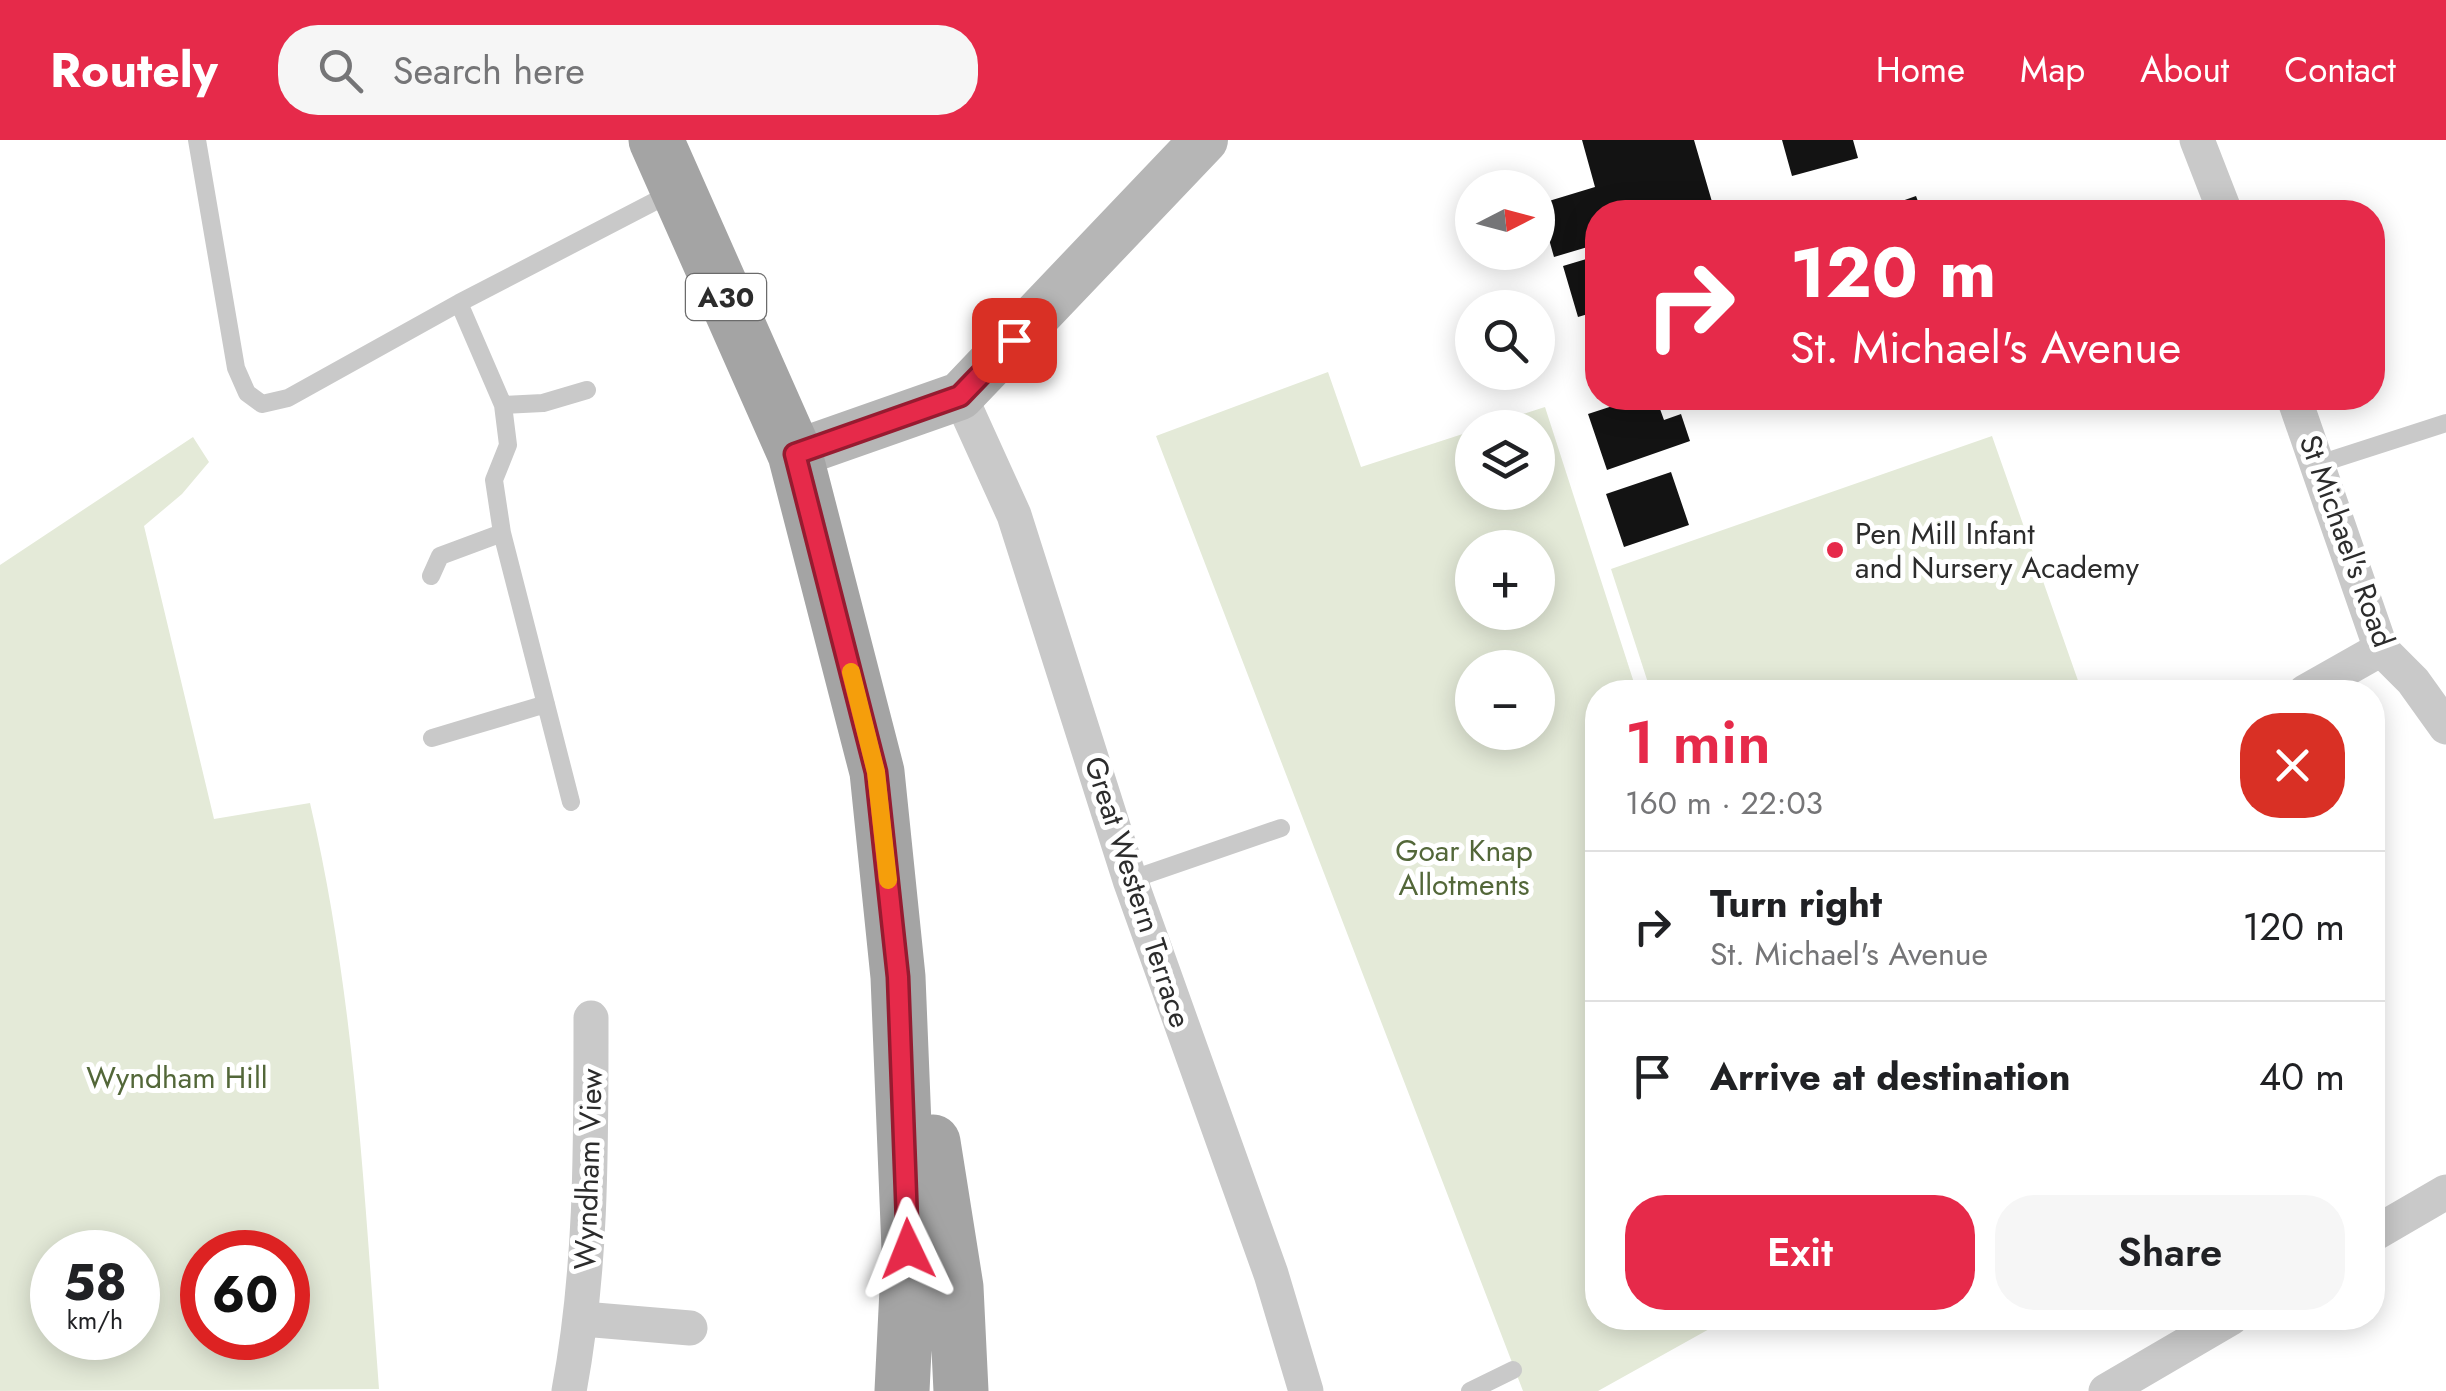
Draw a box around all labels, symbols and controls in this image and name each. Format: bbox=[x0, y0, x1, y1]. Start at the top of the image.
search box bbox=[278, 25, 978, 115]
text: Routely bbox=[50, 36, 218, 105]
icon: search bbox=[313, 43, 368, 98]
text: Search here bbox=[393, 43, 585, 98]
text: Home bbox=[1876, 45, 1965, 95]
text: Map bbox=[2020, 45, 2085, 95]
text: About bbox=[2140, 45, 2229, 95]
text: Contact bbox=[2284, 45, 2396, 95]
north arrow bbox=[1455, 170, 1555, 270]
map controls bbox=[1455, 170, 1555, 750]
text: 120 m bbox=[1790, 222, 1996, 323]
icon: right bbox=[1625, 240, 1755, 370]
road number: A30 bbox=[686, 274, 766, 320]
button: search bbox=[1455, 290, 1555, 390]
pin bbox=[972, 298, 1057, 383]
icon: arrive bbox=[987, 313, 1042, 368]
text: St. Michael's Avenue bbox=[1790, 315, 2181, 380]
button: layers bbox=[1455, 410, 1555, 510]
street label: St Michael's Road bbox=[2289, 429, 2405, 653]
place label: Pen Mill Infant and Nursery Academy bbox=[1855, 512, 2140, 589]
button: + bbox=[1455, 530, 1555, 630]
marker: Pen Mill Infant and Nursery Academy bbox=[1824, 539, 1846, 561]
button: − bbox=[1455, 650, 1555, 750]
text: 1 min bbox=[1625, 699, 1771, 786]
button: close bbox=[2240, 713, 2345, 818]
street label: Great Western Terrace bbox=[1074, 751, 1202, 1033]
text: 160 m · 22:03 bbox=[1625, 780, 1823, 826]
park label: Goar Knap Allotments bbox=[1395, 829, 1533, 906]
text: Turn right bbox=[1710, 876, 1882, 931]
icon: right bbox=[1625, 899, 1680, 954]
text: 120 m bbox=[2242, 899, 2345, 954]
text: St. Michael's Avenue bbox=[1710, 931, 1988, 977]
icon: arrive bbox=[1625, 1049, 1680, 1104]
text: Arrive at destination bbox=[1710, 1049, 2071, 1104]
text: 40 m bbox=[2259, 1049, 2345, 1104]
park label: Wyndham Hill bbox=[86, 1056, 268, 1099]
street label: Wyndham View bbox=[563, 1067, 613, 1270]
button: Exit bbox=[1625, 1195, 1975, 1310]
button: Share bbox=[1995, 1195, 2345, 1310]
position arrow bbox=[856, 1197, 960, 1301]
speed limit sign: 60 bbox=[180, 1230, 310, 1360]
text: 58 bbox=[63, 1246, 127, 1319]
text: km/h bbox=[67, 1302, 123, 1338]

